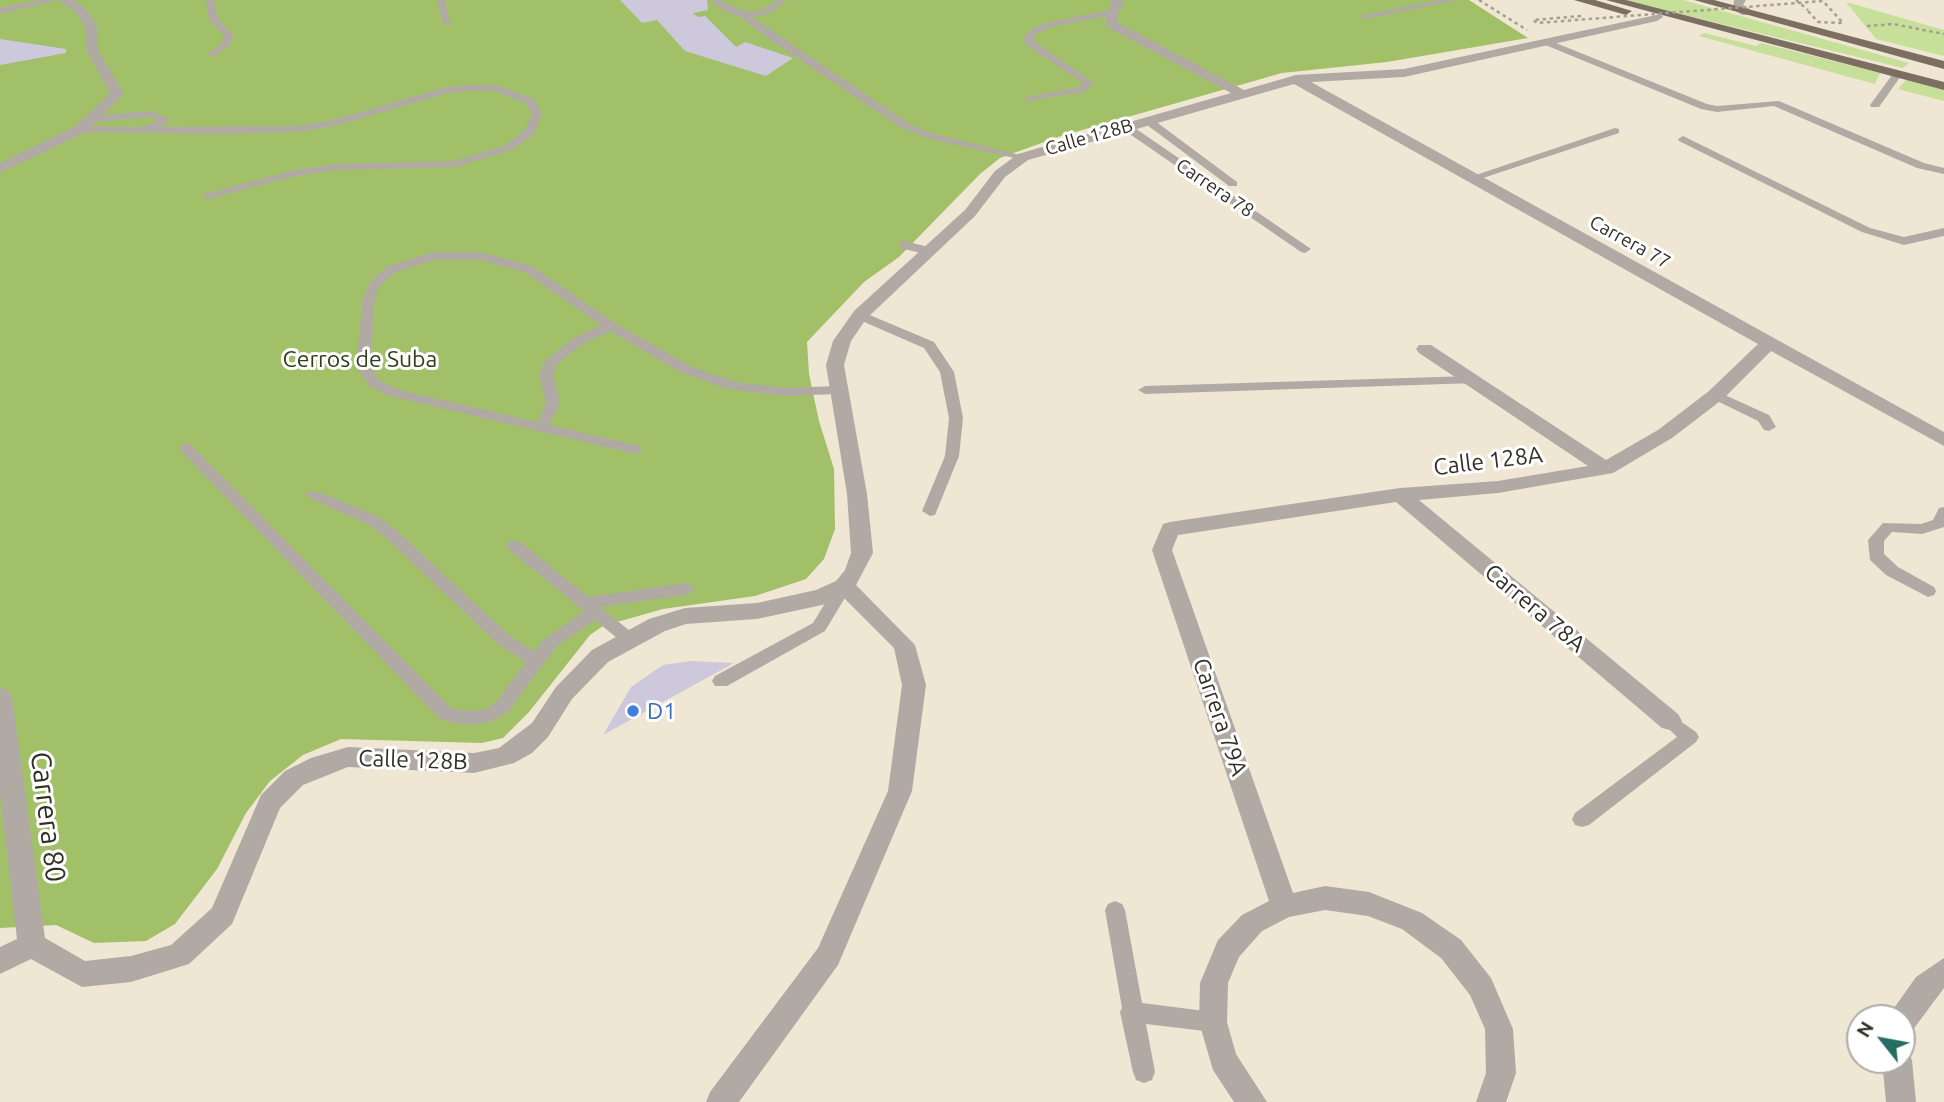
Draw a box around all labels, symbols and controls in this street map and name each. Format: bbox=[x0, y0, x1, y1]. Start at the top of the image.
street label: Calle 128B bbox=[1042, 114, 1136, 160]
street label: Carrera 78 bbox=[1172, 154, 1258, 222]
street label: Carrera 77 bbox=[1586, 210, 1674, 274]
park label: Cerros de Suba bbox=[283, 345, 437, 373]
street label: Calle 128A bbox=[1432, 441, 1544, 481]
street label: Carrera 78A bbox=[1479, 558, 1591, 658]
street label: Carrera 79A bbox=[1187, 654, 1253, 780]
place label: D1 bbox=[647, 697, 676, 725]
marker: D1 bbox=[625, 703, 641, 719]
street label: Calle 128B bbox=[358, 744, 468, 776]
street label: Carrera 80 bbox=[23, 750, 73, 884]
north arrow bbox=[1846, 1004, 1916, 1074]
text: N bbox=[1852, 1017, 1878, 1041]

